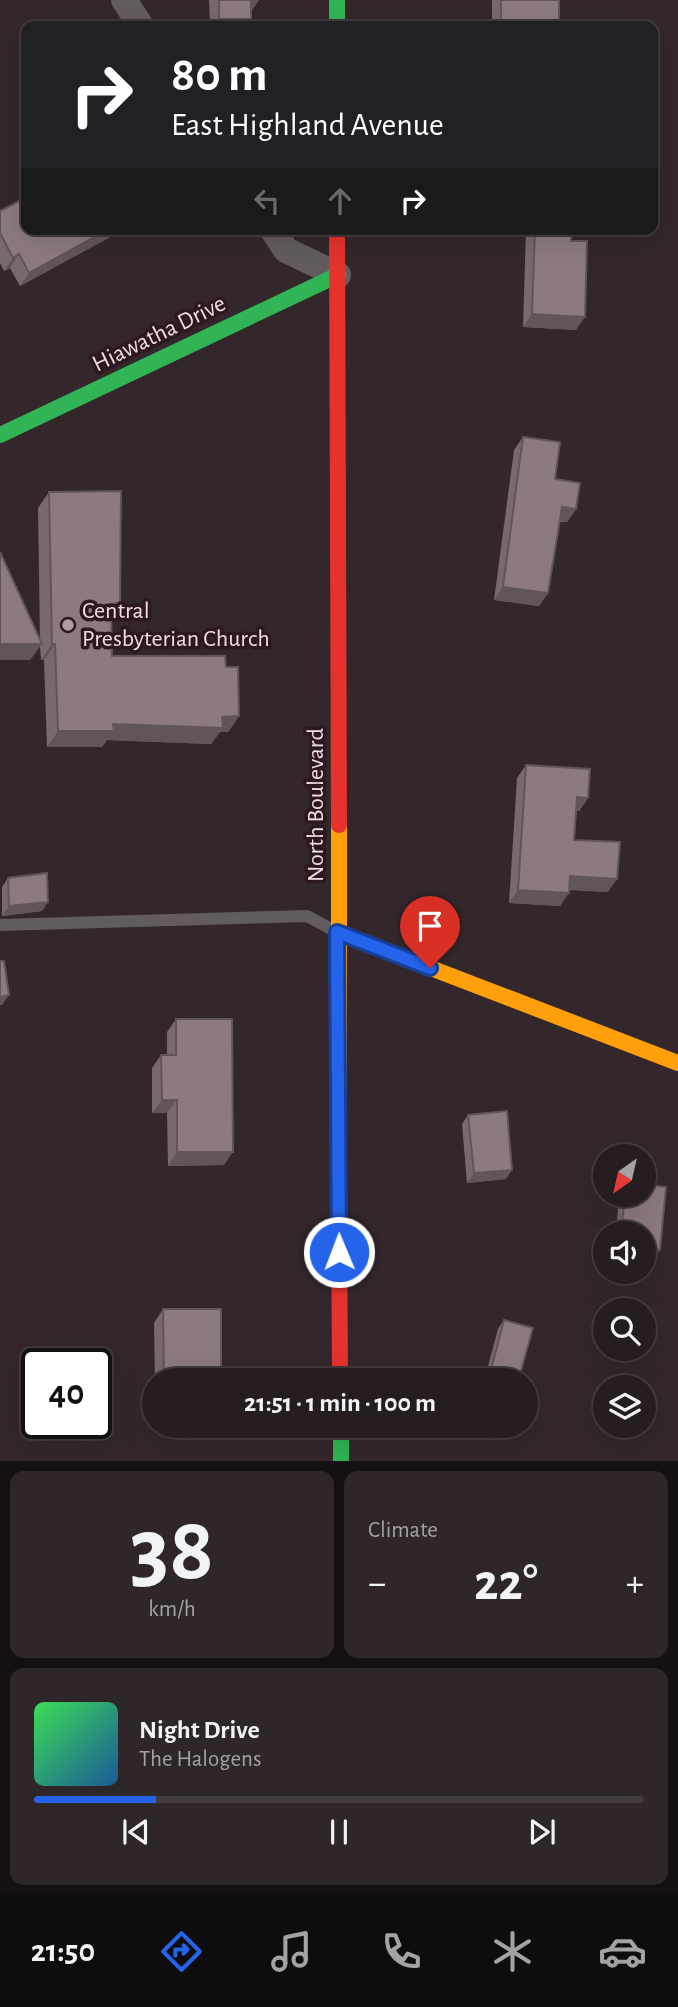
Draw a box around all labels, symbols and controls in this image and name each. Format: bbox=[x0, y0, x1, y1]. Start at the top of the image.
icon: right bbox=[56, 49, 147, 140]
text: 80 m bbox=[171, 51, 268, 100]
text: East Highland Avenue bbox=[171, 109, 444, 141]
icon: left bbox=[248, 182, 286, 220]
icon: ahead bbox=[321, 182, 359, 220]
icon: right bbox=[394, 182, 432, 220]
street label: Hiawatha Drive bbox=[89, 291, 229, 377]
place label: Central Presbyterian Church bbox=[82, 599, 270, 651]
marker: Central Presbyterian Church bbox=[60, 617, 76, 633]
street label: North Boulevard bbox=[304, 728, 328, 882]
pin bbox=[400, 896, 460, 968]
icon: arrive bbox=[411, 907, 449, 945]
north arrow bbox=[593, 1144, 656, 1208]
map controls bbox=[593, 1144, 656, 1438]
position arrow bbox=[302, 1215, 376, 1289]
button: sound bbox=[593, 1221, 656, 1284]
button: search bbox=[593, 1298, 656, 1361]
speed limit sign: 40 bbox=[21, 1348, 112, 1439]
button: layers bbox=[593, 1375, 656, 1438]
text: 21:51 · 1 min · 100 m bbox=[244, 1390, 436, 1416]
text: 38 bbox=[130, 1505, 214, 1596]
text: Climate bbox=[368, 1519, 438, 1542]
text: 22° bbox=[474, 1557, 538, 1609]
text: − bbox=[368, 1565, 386, 1603]
text: + bbox=[626, 1565, 644, 1603]
text: km/h bbox=[148, 1598, 196, 1621]
text: Night Drive bbox=[139, 1717, 260, 1743]
text: The Halogens bbox=[139, 1748, 261, 1771]
icon: previous bbox=[117, 1813, 155, 1851]
icon: pause bbox=[320, 1813, 358, 1851]
icon: next bbox=[523, 1813, 561, 1851]
icon: directions bbox=[157, 1927, 206, 1976]
icon: music bbox=[267, 1927, 316, 1976]
icon: phone bbox=[377, 1927, 426, 1976]
icon: climate bbox=[488, 1927, 537, 1976]
icon: car bbox=[598, 1927, 647, 1976]
text: 21:50 bbox=[31, 1935, 95, 1967]

